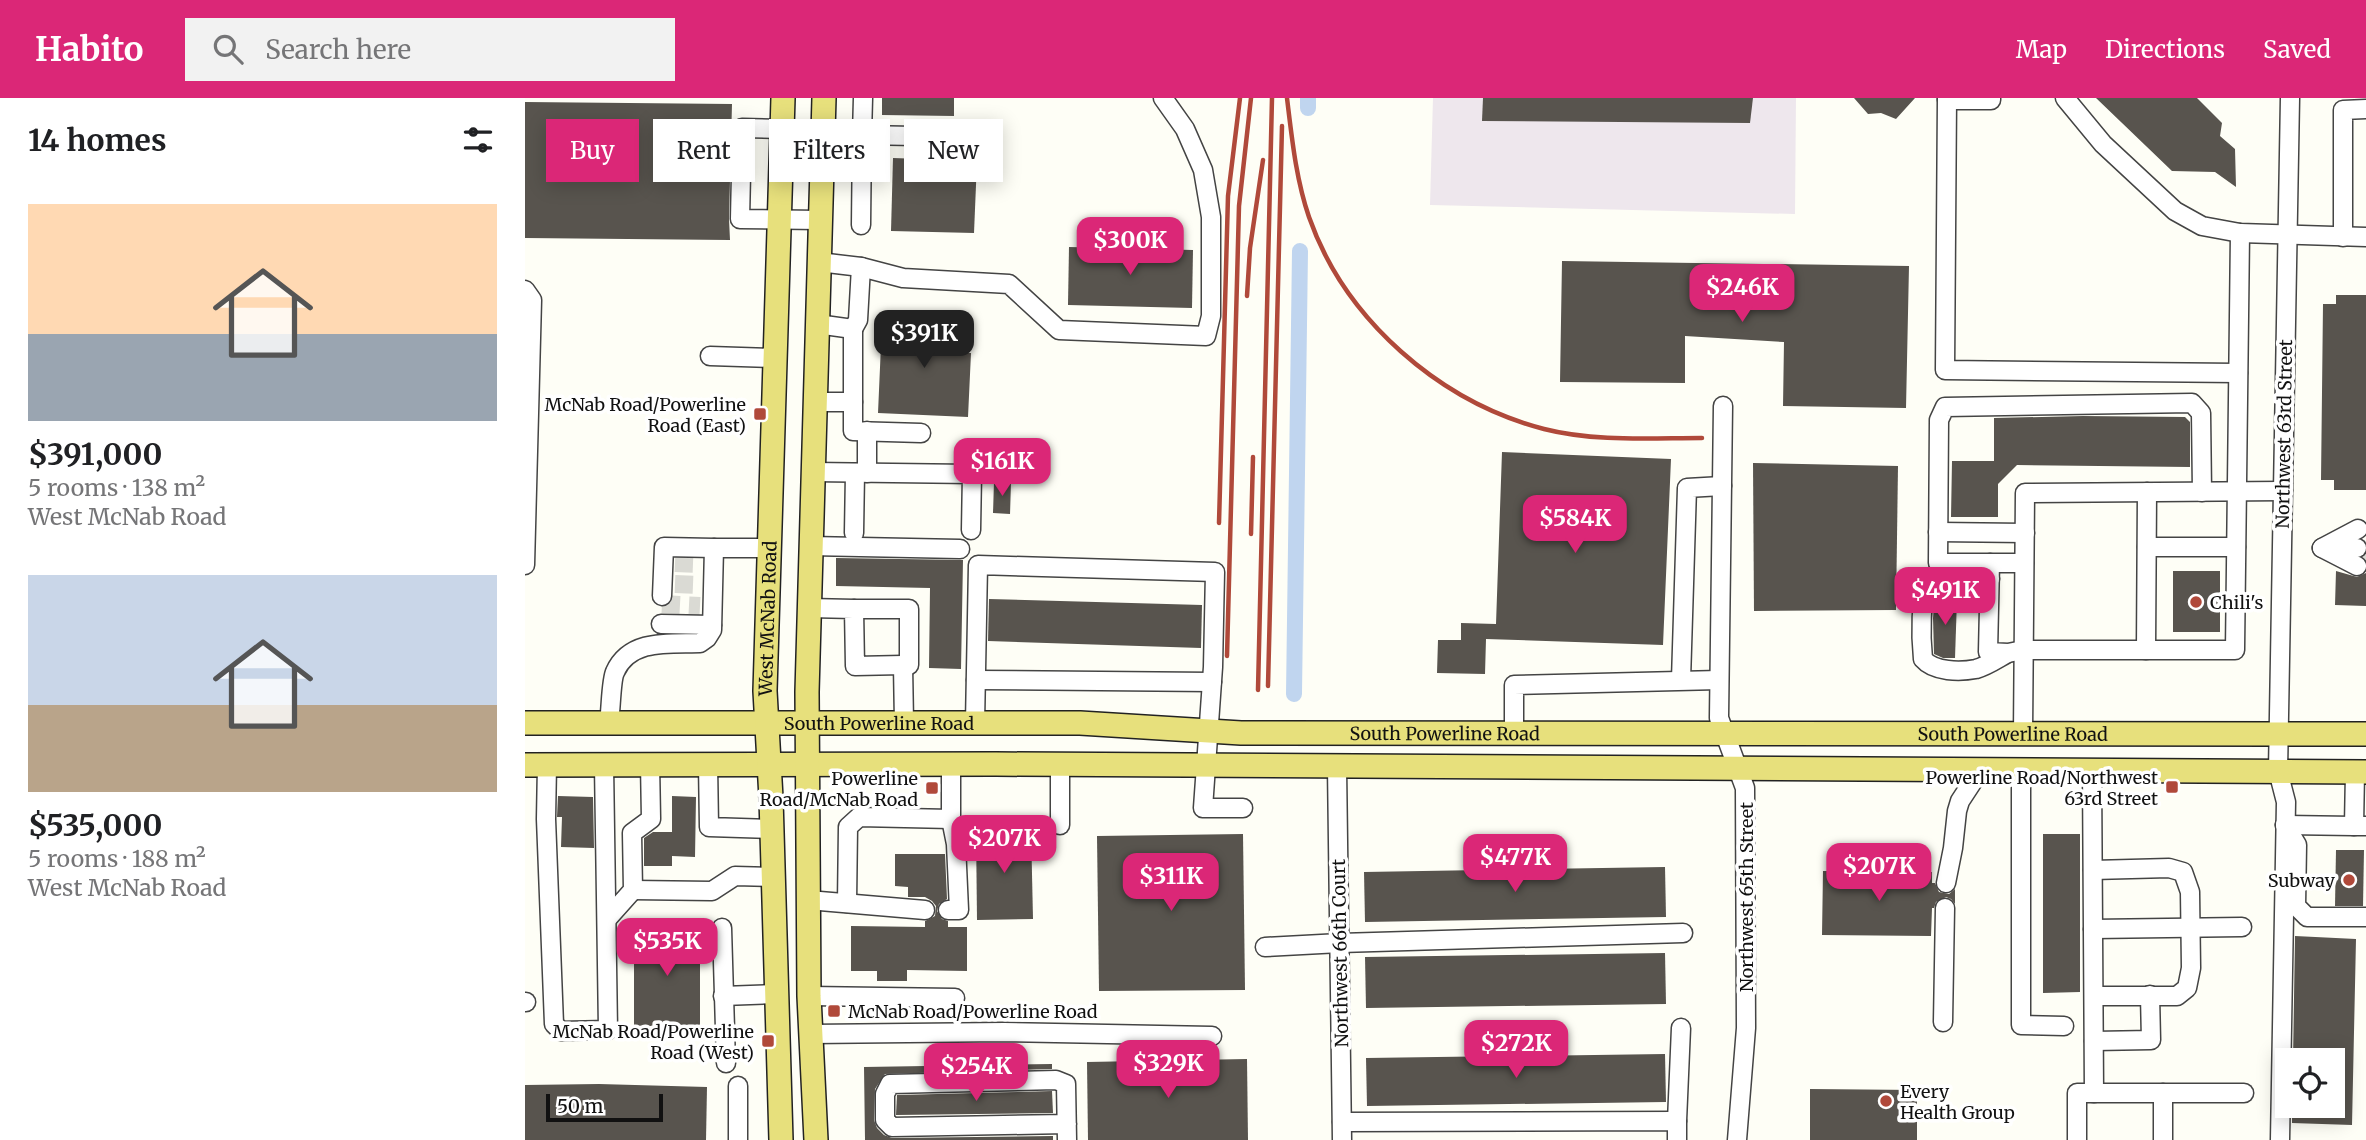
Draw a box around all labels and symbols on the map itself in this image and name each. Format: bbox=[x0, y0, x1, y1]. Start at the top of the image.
pin: $300K bbox=[1081, 218, 1179, 277]
pin: $246K bbox=[1693, 264, 1791, 324]
pin: $391K bbox=[875, 310, 973, 370]
street label: Northwest 63rd Street bbox=[2271, 339, 2297, 529]
place label: McNab Road/Powerline Road (East) bbox=[544, 393, 746, 437]
marker: McNab Road/Powerline Road (East) bbox=[752, 406, 768, 422]
pin: $161K bbox=[953, 438, 1051, 498]
pin: $584K bbox=[1526, 496, 1624, 555]
street label: West McNab Road bbox=[753, 540, 781, 697]
pin: $491K bbox=[1896, 568, 1994, 627]
place label: Chili's bbox=[2210, 591, 2263, 614]
marker: Chili's bbox=[2188, 594, 2204, 610]
street label: South Powerline Road bbox=[784, 712, 974, 735]
street label: South Powerline Road bbox=[1349, 722, 1540, 745]
street label: South Powerline Road bbox=[1917, 722, 2108, 745]
place label: Powerline Road/Northwest 63rd Street bbox=[1926, 766, 2158, 810]
place label: Powerline Road/McNab Road bbox=[760, 767, 918, 811]
marker: Powerline Road/Northwest 63rd Street bbox=[2164, 779, 2180, 795]
marker: Powerline Road/McNab Road bbox=[924, 780, 940, 796]
street label: Northwest 65th Street bbox=[1735, 802, 1758, 992]
pin: $207K bbox=[955, 816, 1053, 875]
pin: $477K bbox=[1466, 834, 1564, 894]
pin: $207K bbox=[1830, 844, 1928, 903]
pin: $311K bbox=[1122, 854, 1220, 913]
street label: Northwest 66th Court bbox=[1327, 859, 1353, 1047]
place label: Subway bbox=[2268, 869, 2336, 892]
marker: Subway bbox=[2341, 872, 2357, 888]
pin: $535K bbox=[618, 918, 716, 978]
place label: McNab Road/Powerline Road bbox=[848, 1000, 1098, 1023]
marker: McNab Road/Powerline Road bbox=[826, 1003, 842, 1019]
place label: McNab Road/Powerline Road (West) bbox=[552, 1020, 754, 1064]
pin: $272K bbox=[1467, 1020, 1565, 1080]
marker: McNab Road/Powerline Road (West) bbox=[760, 1033, 776, 1049]
pin: $329K bbox=[1119, 1040, 1217, 1100]
pin: $254K bbox=[927, 1044, 1025, 1103]
place label: Every Health Group bbox=[1900, 1080, 2015, 1124]
scale bar bbox=[546, 1091, 663, 1123]
marker: Every Health Group bbox=[1878, 1093, 1894, 1109]

